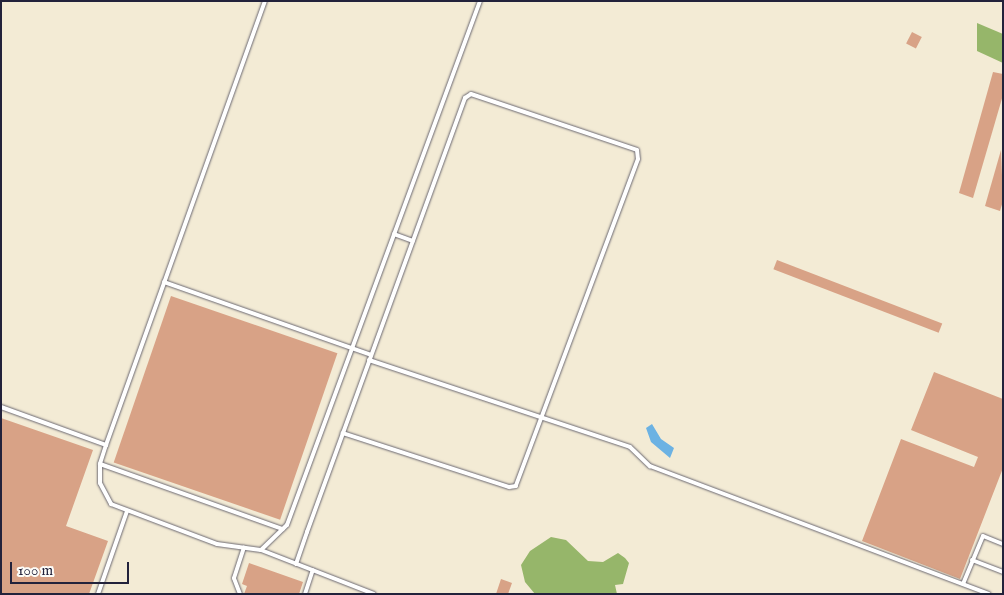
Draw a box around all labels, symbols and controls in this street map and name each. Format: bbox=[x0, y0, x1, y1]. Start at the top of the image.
scale bar bbox=[12, 552, 131, 584]
text: 100 m bbox=[18, 561, 53, 580]

